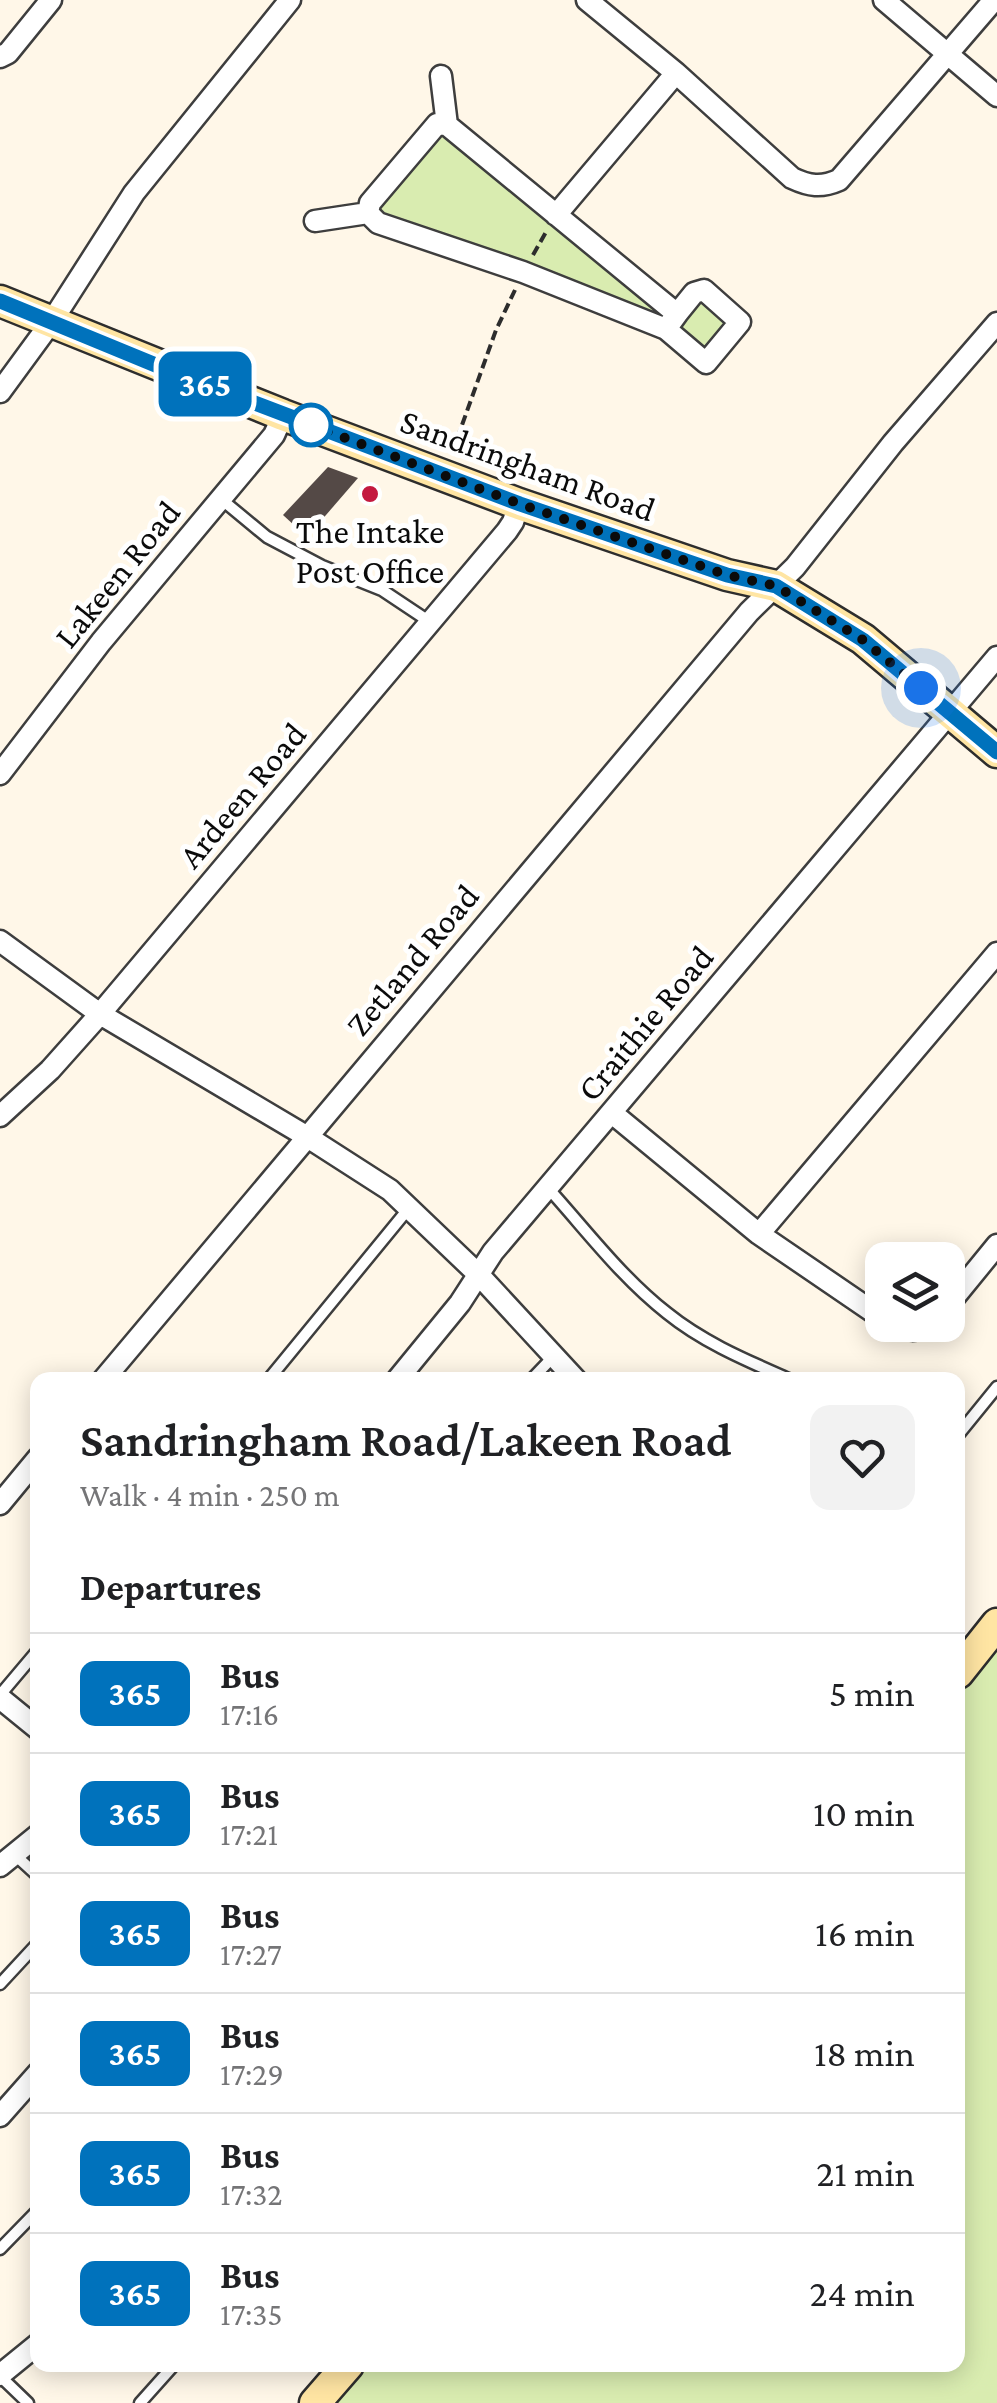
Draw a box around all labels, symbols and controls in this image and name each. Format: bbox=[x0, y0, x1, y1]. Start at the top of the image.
line badge: 365 bbox=[148, 352, 262, 416]
text: 365 bbox=[179, 365, 231, 404]
street label: Sandringham Road bbox=[395, 401, 660, 530]
unlabelled marker bbox=[290, 404, 332, 446]
marker: The Intake Post Office bbox=[359, 483, 381, 505]
street label: Lakeen Road bbox=[46, 493, 188, 655]
place label: The Intake Post Office bbox=[296, 512, 444, 591]
your location bbox=[896, 663, 946, 713]
street label: Ardeen Road bbox=[171, 715, 314, 876]
street label: Zetland Road bbox=[338, 877, 487, 1044]
street label: Craithie Road bbox=[569, 938, 721, 1109]
map controls bbox=[865, 1242, 965, 1342]
button: layers bbox=[865, 1242, 965, 1342]
button: heart bbox=[810, 1405, 915, 1510]
text: Sandringham Road/Lakeen Road bbox=[80, 1413, 732, 1466]
text: Walk · 4 min · 250 m bbox=[80, 1477, 340, 1513]
text: Departures bbox=[80, 1566, 261, 1608]
text: Bus bbox=[220, 1654, 279, 1696]
text: 5 min bbox=[829, 1672, 915, 1714]
text: 365 bbox=[109, 1674, 161, 1713]
text: 17:16 bbox=[220, 1696, 279, 1732]
text: Bus bbox=[220, 1774, 279, 1816]
text: 10 min bbox=[813, 1792, 915, 1834]
text: 365 bbox=[109, 1794, 161, 1833]
text: 17:21 bbox=[220, 1816, 278, 1852]
text: Bus bbox=[220, 1894, 279, 1936]
text: 16 min bbox=[815, 1912, 915, 1954]
text: 365 bbox=[109, 1914, 161, 1953]
text: 17:27 bbox=[220, 1936, 282, 1972]
text: Bus bbox=[220, 2014, 279, 2056]
text: 18 min bbox=[814, 2032, 915, 2074]
text: 365 bbox=[109, 2034, 161, 2073]
text: 17:29 bbox=[220, 2056, 284, 2092]
text: Bus bbox=[220, 2134, 279, 2176]
text: 21 min bbox=[816, 2152, 915, 2194]
text: 365 bbox=[109, 2154, 161, 2193]
text: 17:32 bbox=[220, 2176, 283, 2212]
text: Bus bbox=[220, 2254, 279, 2296]
text: 24 min bbox=[809, 2272, 915, 2314]
text: 365 bbox=[109, 2274, 161, 2313]
text: 17:35 bbox=[220, 2296, 283, 2332]

